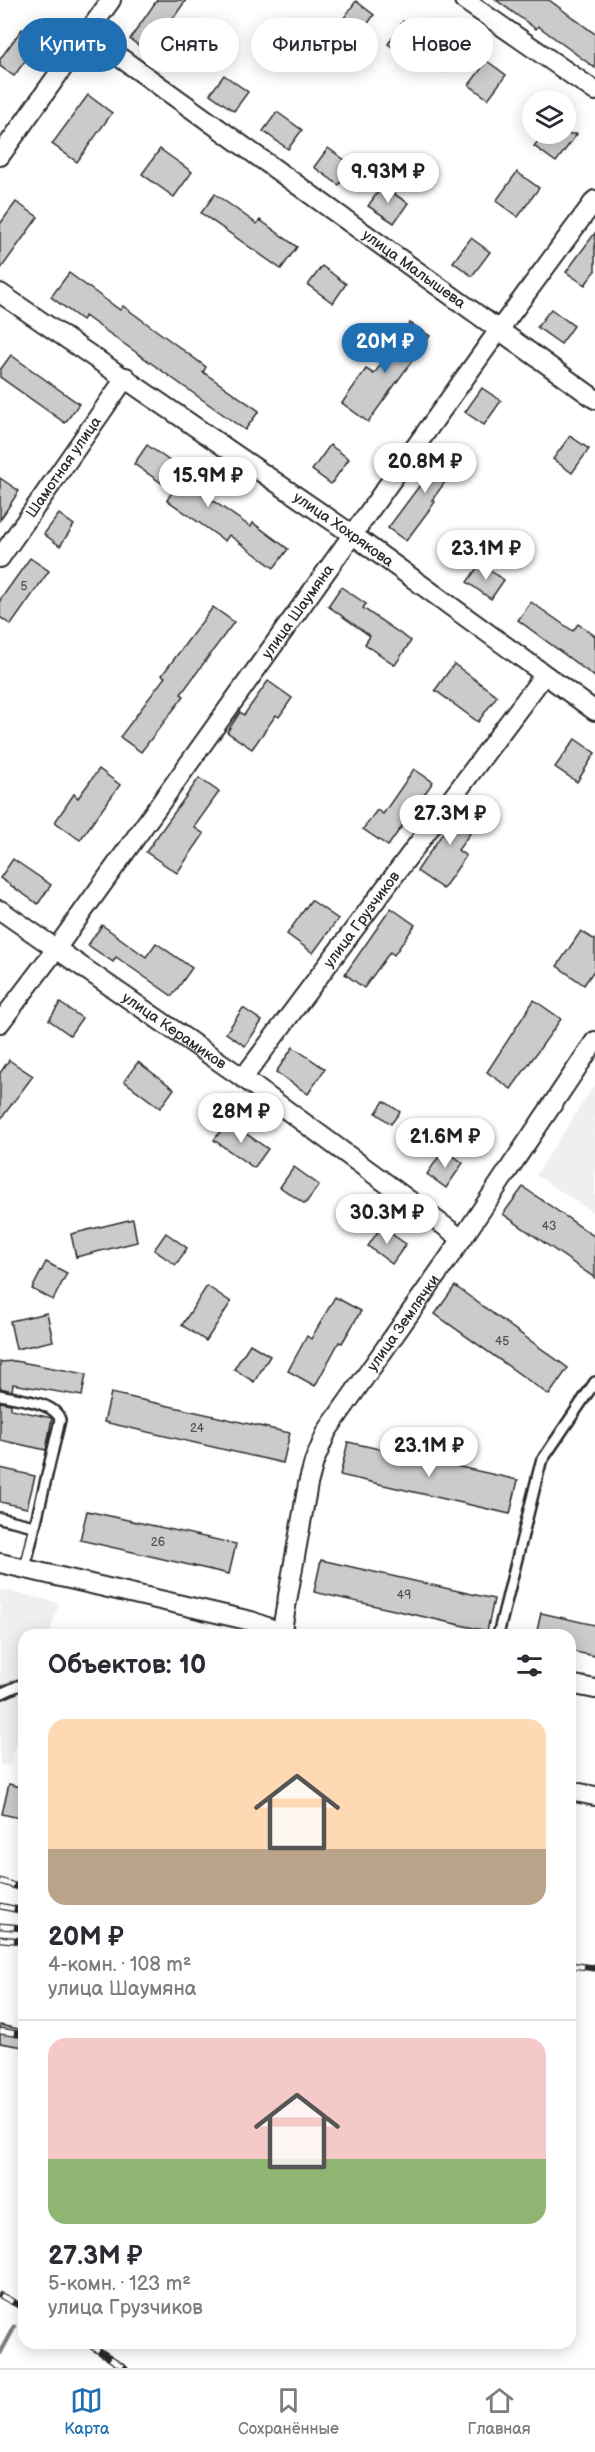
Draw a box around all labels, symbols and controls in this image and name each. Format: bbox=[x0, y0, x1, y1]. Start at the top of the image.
chip: Купить bbox=[18, 18, 127, 72]
chip: Снять bbox=[139, 18, 239, 72]
chip: Фильтры bbox=[251, 18, 378, 72]
chip: Новое bbox=[390, 18, 493, 72]
map controls bbox=[522, 90, 576, 144]
button: layers bbox=[522, 90, 576, 144]
pin: 9.93M ₽ bbox=[333, 153, 443, 204]
text: 9.93M ₽ bbox=[351, 160, 425, 184]
street label: улица Малышева bbox=[359, 225, 470, 313]
pin: 20M ₽ bbox=[343, 323, 427, 374]
text: 20M ₽ bbox=[356, 330, 414, 354]
street label: Шамотная улица bbox=[22, 412, 105, 521]
pin: 20.8M ₽ bbox=[370, 443, 480, 494]
text: 20.8M ₽ bbox=[388, 450, 462, 474]
pin: 15.9M ₽ bbox=[153, 457, 263, 508]
text: 15.9M ₽ bbox=[173, 464, 243, 488]
street label: улица Хохрякова bbox=[290, 488, 398, 571]
pin: 23.1M ₽ bbox=[431, 530, 541, 581]
text: 23.1M ₽ bbox=[451, 537, 521, 561]
street label: улица Шаумяна bbox=[257, 560, 338, 662]
house number: 5 bbox=[21, 579, 28, 594]
pin: 27.3M ₽ bbox=[395, 795, 505, 846]
text: 27.3M ₽ bbox=[414, 802, 486, 826]
street label: улица Грузчиков bbox=[319, 867, 404, 972]
street label: улица Керамиков bbox=[119, 988, 230, 1073]
pin: 28M ₽ bbox=[199, 1093, 283, 1144]
text: 28M ₽ bbox=[212, 1100, 270, 1124]
pin: 21.6M ₽ bbox=[390, 1118, 500, 1169]
text: 21.6M ₽ bbox=[410, 1125, 480, 1149]
pin: 30.3M ₽ bbox=[332, 1194, 442, 1245]
text: 30.3M ₽ bbox=[350, 1201, 424, 1225]
house number: 43 bbox=[542, 1219, 556, 1234]
street label: улица Землячки bbox=[363, 1271, 443, 1375]
house number: 45 bbox=[495, 1334, 509, 1349]
house number: 24 bbox=[190, 1421, 205, 1436]
pin: 23.1M ₽ bbox=[374, 1427, 484, 1478]
text: 23.1M ₽ bbox=[394, 1434, 464, 1458]
house number: 26 bbox=[151, 1535, 165, 1550]
house number: 49 bbox=[397, 1588, 411, 1603]
icon: filters bbox=[513, 1649, 546, 1682]
text: Объектов: 10 bbox=[48, 1650, 206, 1681]
icon: home bbox=[243, 1758, 351, 1866]
text: 20M ₽ bbox=[48, 1922, 124, 1953]
text: 4-комн. · 108 m² bbox=[48, 1953, 191, 1977]
text: улица Шаумяна bbox=[48, 1977, 197, 2001]
icon: home bbox=[243, 2077, 351, 2185]
text: 27.3M ₽ bbox=[48, 2241, 143, 2272]
text: 5-комн. · 123 m² bbox=[48, 2272, 191, 2296]
text: улица Грузчиков bbox=[48, 2296, 203, 2320]
tab: Карта bbox=[64, 2384, 109, 2439]
tab: Сохранённые bbox=[238, 2384, 339, 2439]
tab: Главная bbox=[468, 2384, 531, 2439]

